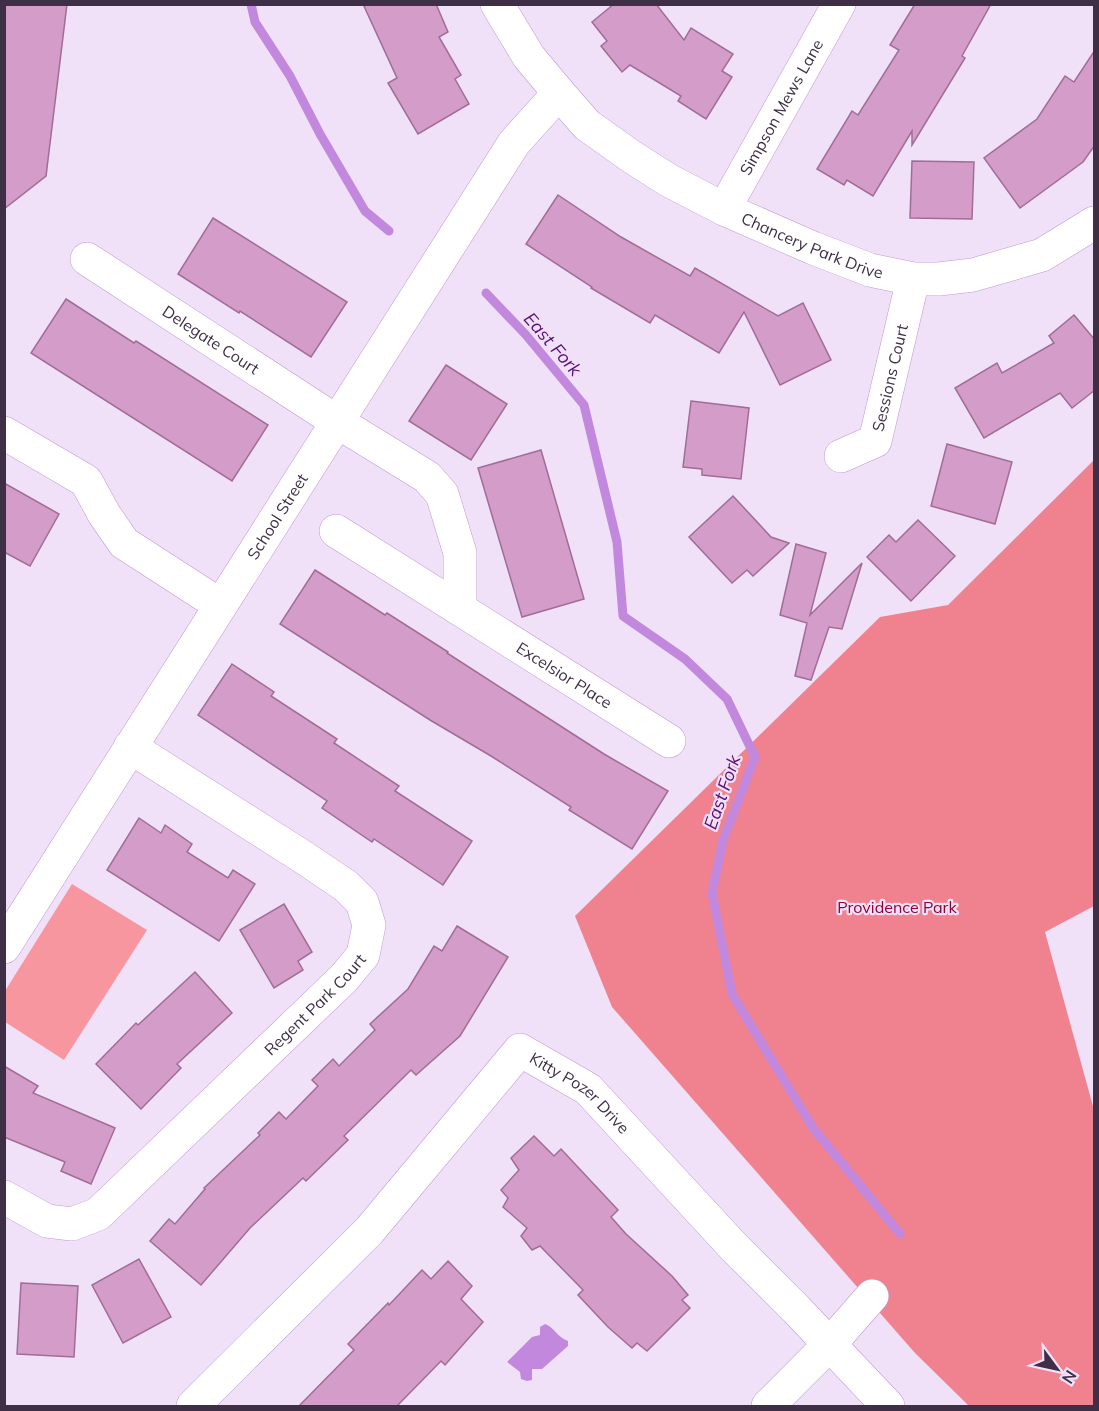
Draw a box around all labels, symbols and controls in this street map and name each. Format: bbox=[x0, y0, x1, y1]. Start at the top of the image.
street label: Simpson Mews Lane bbox=[735, 35, 827, 178]
street label: Chancery Park Drive bbox=[738, 208, 885, 282]
street label: Delegate Court bbox=[159, 301, 264, 379]
water label: East Fork bbox=[519, 307, 587, 381]
street label: Sessions Court bbox=[868, 322, 912, 434]
street label: School Street bbox=[243, 469, 312, 563]
street label: Excelsior Place bbox=[513, 637, 616, 713]
water label: East Fork bbox=[699, 751, 746, 832]
park label: Providence Park bbox=[837, 897, 957, 917]
street label: Regent Park Court bbox=[260, 949, 370, 1059]
street label: Kitty Pozer Drive bbox=[526, 1048, 634, 1138]
north arrow bbox=[1027, 1339, 1087, 1399]
text: N bbox=[1058, 1367, 1081, 1388]

